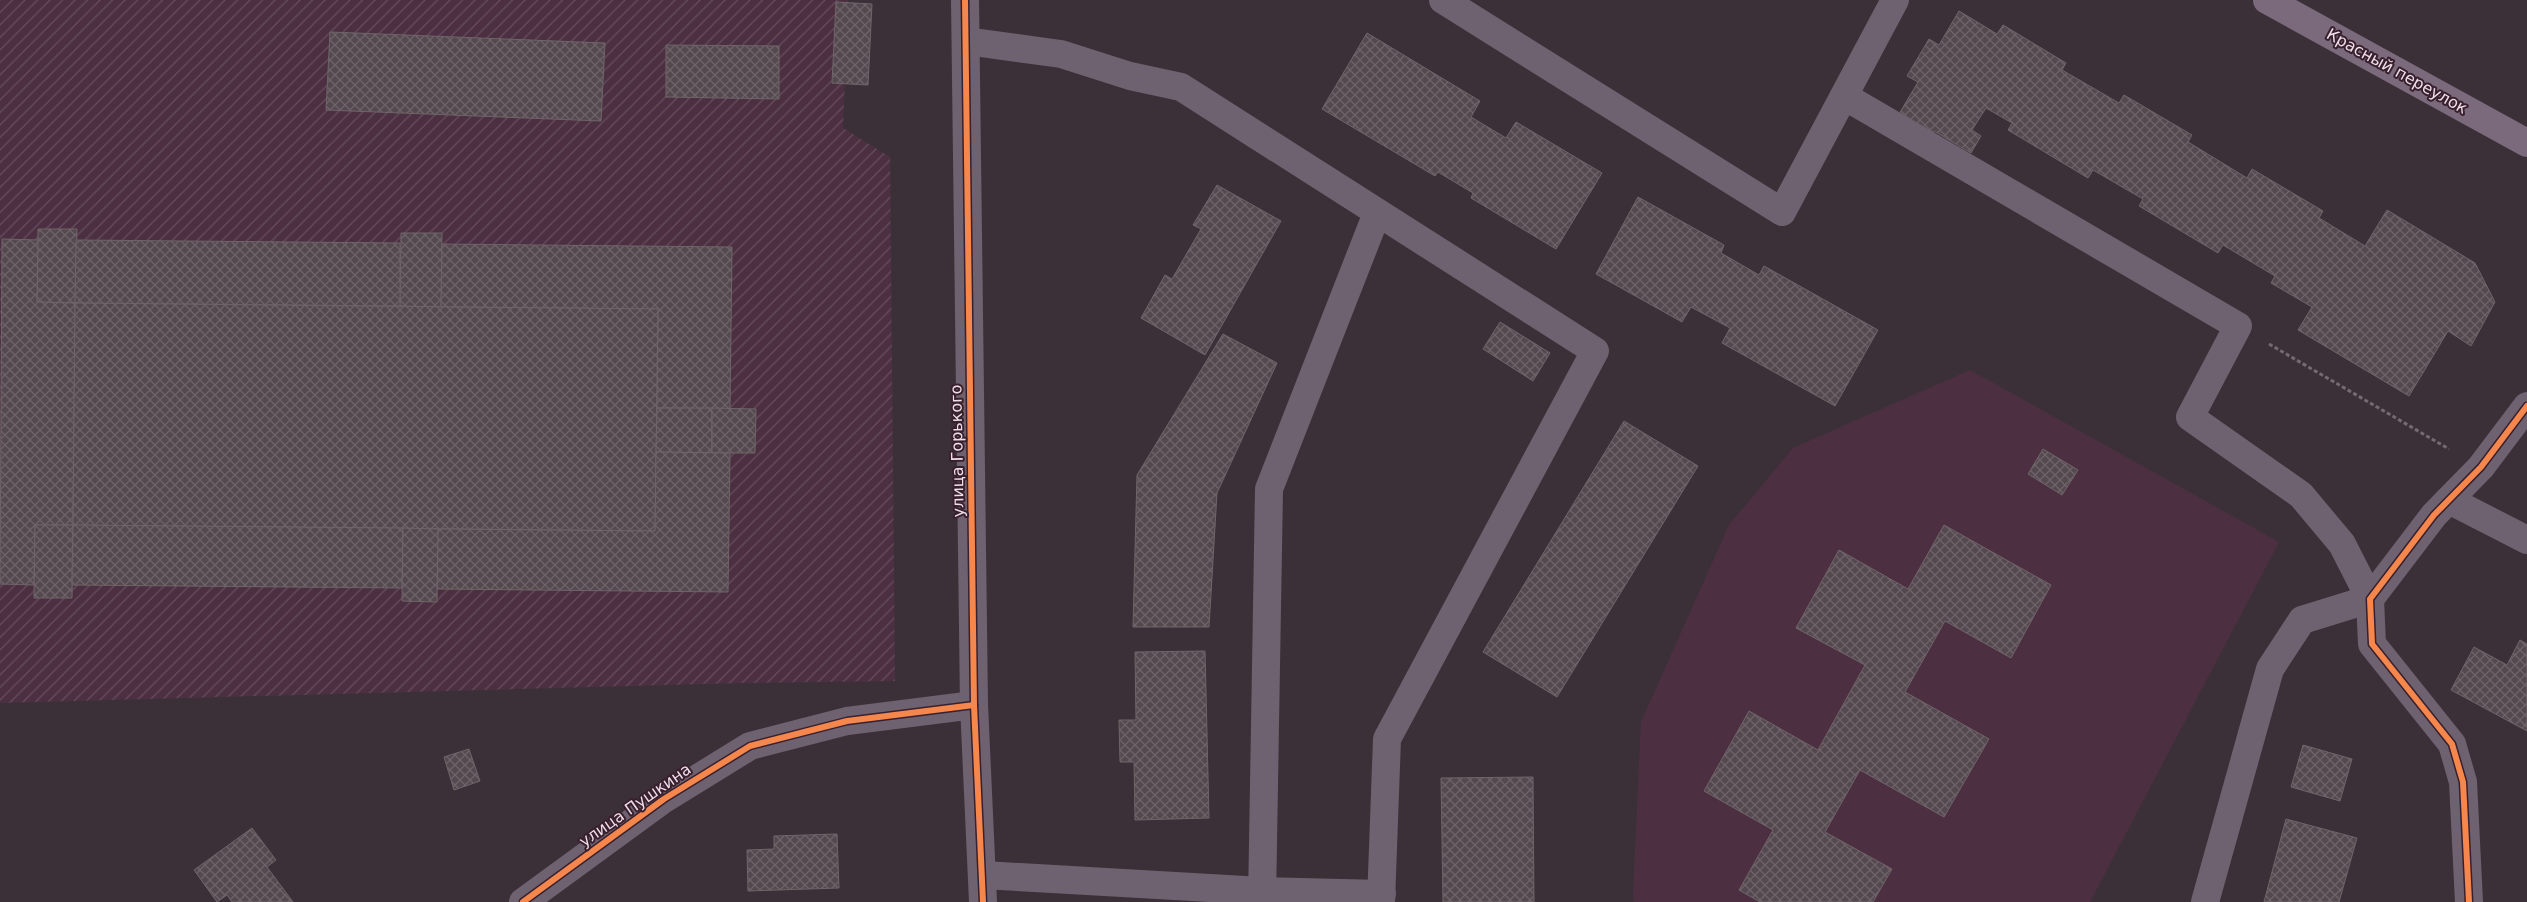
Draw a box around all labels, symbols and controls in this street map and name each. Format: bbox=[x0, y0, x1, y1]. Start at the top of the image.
street label: Красный переулок bbox=[2323, 24, 2471, 118]
street label: улица Горького bbox=[946, 385, 968, 517]
street label: улица Пушкина bbox=[575, 759, 695, 851]

